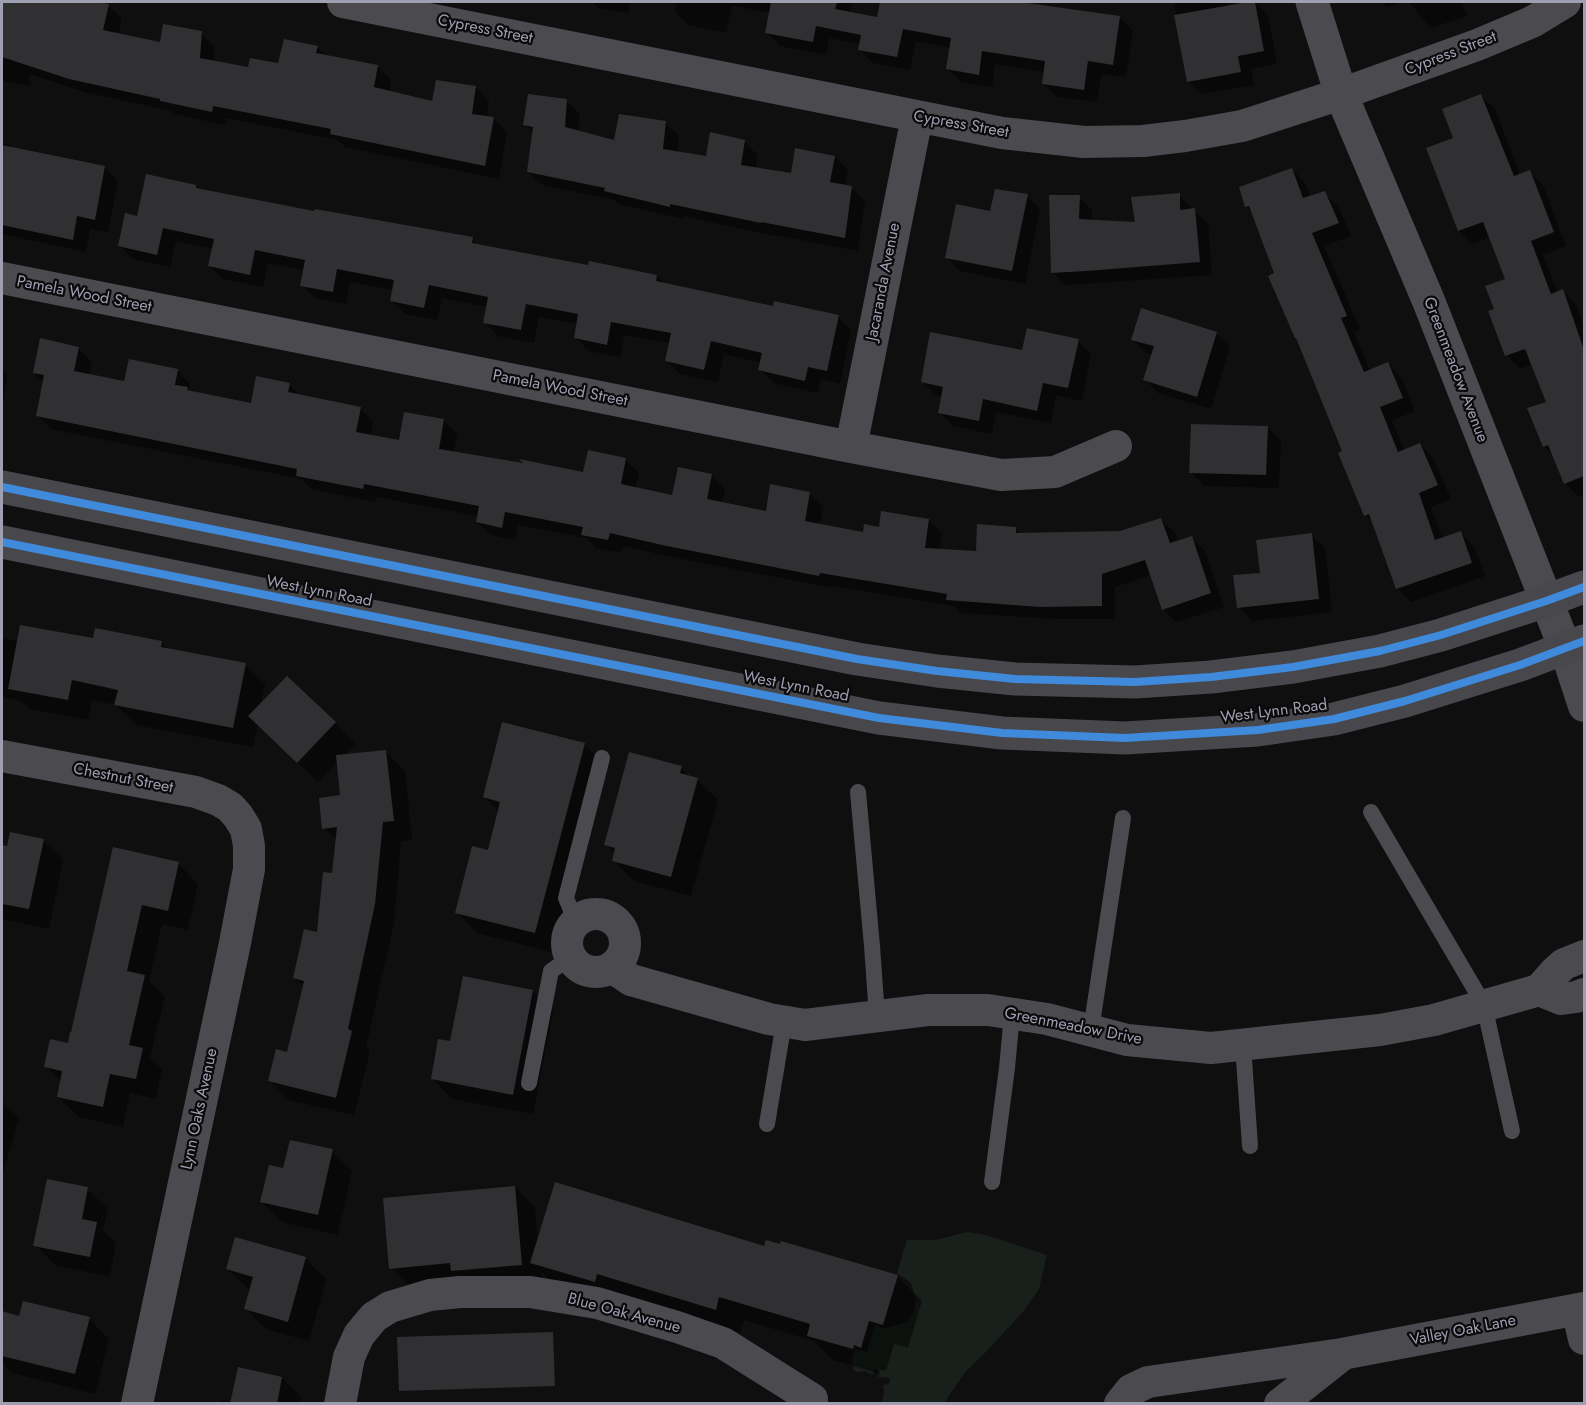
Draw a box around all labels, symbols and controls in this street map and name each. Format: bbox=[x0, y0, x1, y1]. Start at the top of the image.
street label: Cypress Street bbox=[436, 11, 534, 49]
street label: Cypress Street bbox=[1403, 28, 1499, 80]
street label: Cypress Street bbox=[912, 107, 1010, 143]
street label: Jacaranda Avenue bbox=[863, 221, 905, 343]
street label: Pamela Wood Street bbox=[15, 273, 153, 317]
street label: Greenmeadow Avenue bbox=[1418, 295, 1492, 445]
street label: Pamela Wood Street bbox=[491, 367, 629, 411]
street label: West Lynn Road bbox=[264, 572, 374, 612]
street label: West Lynn Road bbox=[741, 667, 851, 707]
street label: West Lynn Road bbox=[1220, 696, 1328, 728]
street label: Chestnut Street bbox=[71, 760, 175, 798]
street label: Greenmeadow Drive bbox=[1003, 1004, 1143, 1050]
street label: Lynn Oaks Avenue bbox=[178, 1047, 222, 1171]
street label: Blue Oak Avenue bbox=[565, 1290, 683, 1338]
street label: Valley Oak Lane bbox=[1408, 1311, 1518, 1351]

